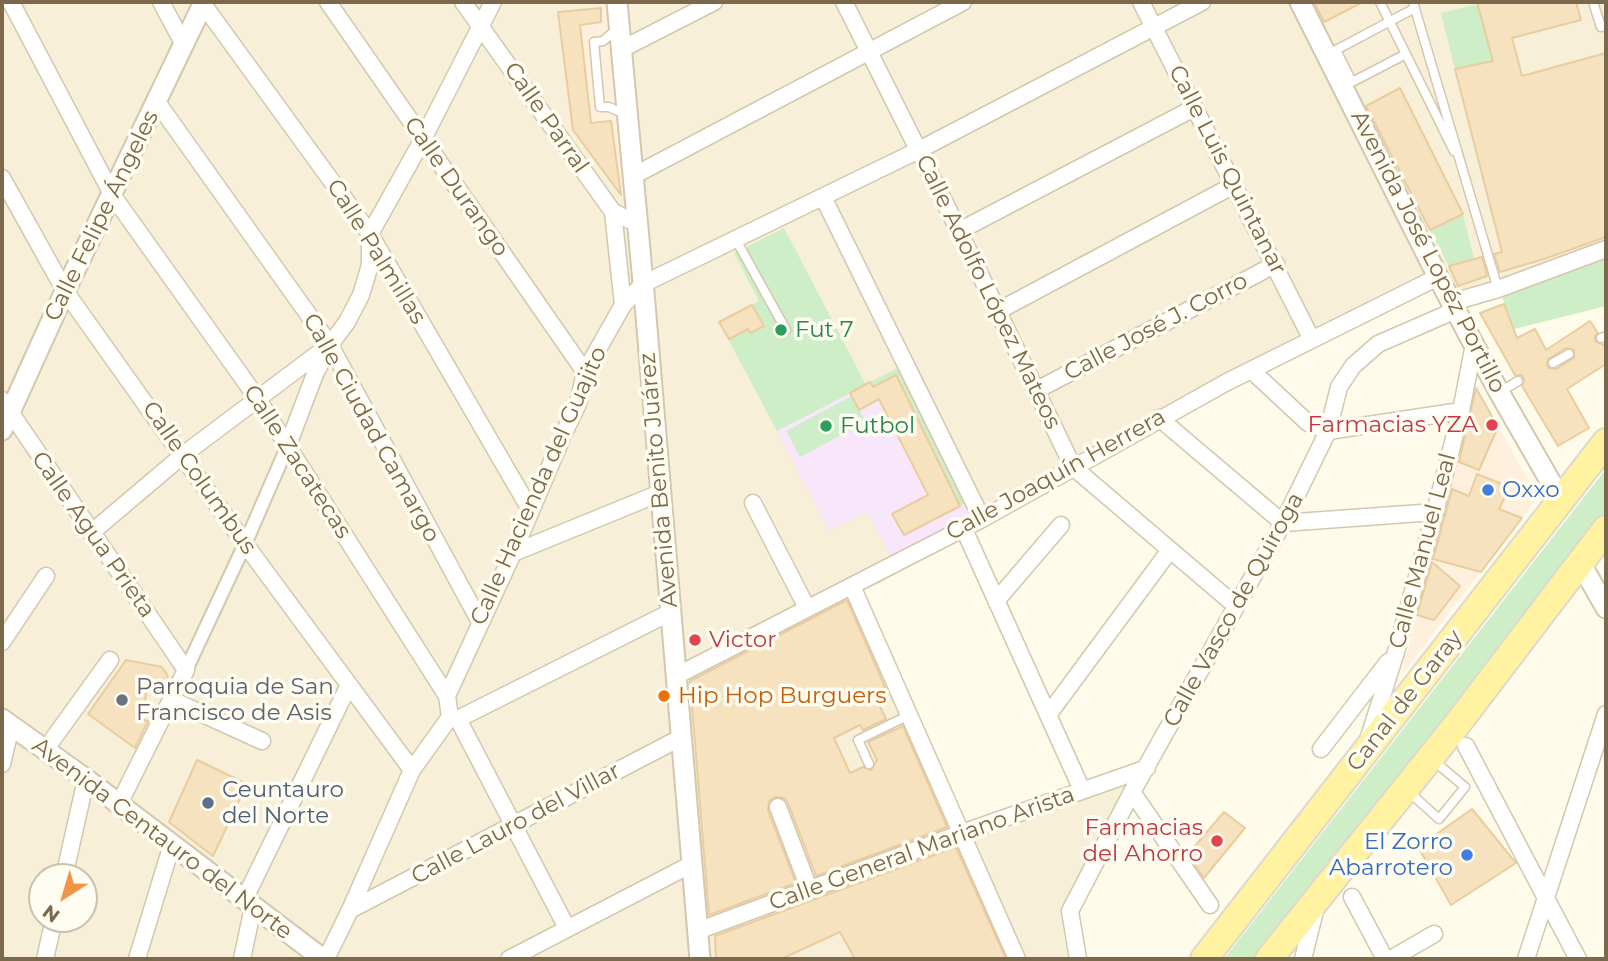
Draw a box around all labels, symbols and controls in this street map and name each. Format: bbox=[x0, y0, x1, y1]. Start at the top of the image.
street label: Calle Parral bbox=[498, 57, 594, 179]
street label: Calle Luis Quintanar bbox=[1162, 61, 1292, 279]
street label: Calle Felipe Ángeles bbox=[39, 106, 165, 326]
street label: Avenida José Lopéz Portillo bbox=[1345, 106, 1511, 398]
street label: Calle Durango bbox=[398, 112, 514, 262]
street label: Calle Adolfo López Mateos bbox=[910, 150, 1066, 434]
street label: Calle Palmillas bbox=[320, 174, 432, 330]
street label: Calle José J. Corro bbox=[1060, 267, 1252, 387]
street label: Calle Ciudad Camargo bbox=[297, 309, 445, 547]
place label: Fut 7 bbox=[795, 316, 854, 344]
marker: Fut 7 bbox=[773, 322, 789, 338]
street label: Calle Hacienda del Guajito bbox=[465, 342, 613, 630]
street label: Avenida Benito Juárez bbox=[634, 351, 684, 609]
street label: Calle Zacatecas bbox=[237, 380, 357, 544]
street label: Calle Columbus bbox=[136, 396, 262, 560]
street label: Calle Joaquín Herrera bbox=[941, 403, 1171, 547]
place label: Farmacias YZA bbox=[1307, 411, 1478, 439]
place label: Futbol bbox=[840, 412, 915, 440]
marker: Farmacias YZA bbox=[1484, 417, 1500, 433]
marker: Futbol bbox=[818, 418, 834, 434]
street label: Calle Agua Prieta bbox=[25, 447, 161, 623]
street label: Calle Manuel Leal bbox=[1384, 450, 1462, 652]
place label: Oxxo bbox=[1502, 476, 1560, 504]
marker: Oxxo bbox=[1480, 482, 1496, 498]
street label: Calle Vasco de Quiroga bbox=[1158, 488, 1310, 732]
street label: Canal de Garay bbox=[1341, 625, 1469, 777]
place label: Victor bbox=[709, 626, 776, 654]
marker: Victor bbox=[687, 632, 703, 648]
place label: Parroquia de San Francisco de Asis bbox=[136, 673, 334, 727]
place label: Hip Hop Burguers bbox=[678, 682, 886, 710]
marker: Hip Hop Burguers bbox=[656, 688, 672, 704]
marker: Parroquia de San Francisco de Asis bbox=[114, 692, 130, 708]
street label: Avenida Centauro del Norte bbox=[27, 732, 297, 946]
street label: Calle Lauro del Villar bbox=[407, 757, 625, 891]
place label: Ceuntauro del Norte bbox=[222, 776, 344, 830]
street label: Calle General Mariano Arista bbox=[766, 781, 1078, 917]
marker: Ceuntauro del Norte bbox=[200, 795, 216, 811]
place label: Farmacias del Ahorro bbox=[1082, 814, 1203, 868]
place label: El Zorro Abarrotero bbox=[1329, 828, 1453, 882]
marker: Farmacias del Ahorro bbox=[1209, 833, 1225, 849]
marker: El Zorro Abarrotero bbox=[1459, 847, 1475, 863]
north arrow bbox=[28, 863, 98, 933]

